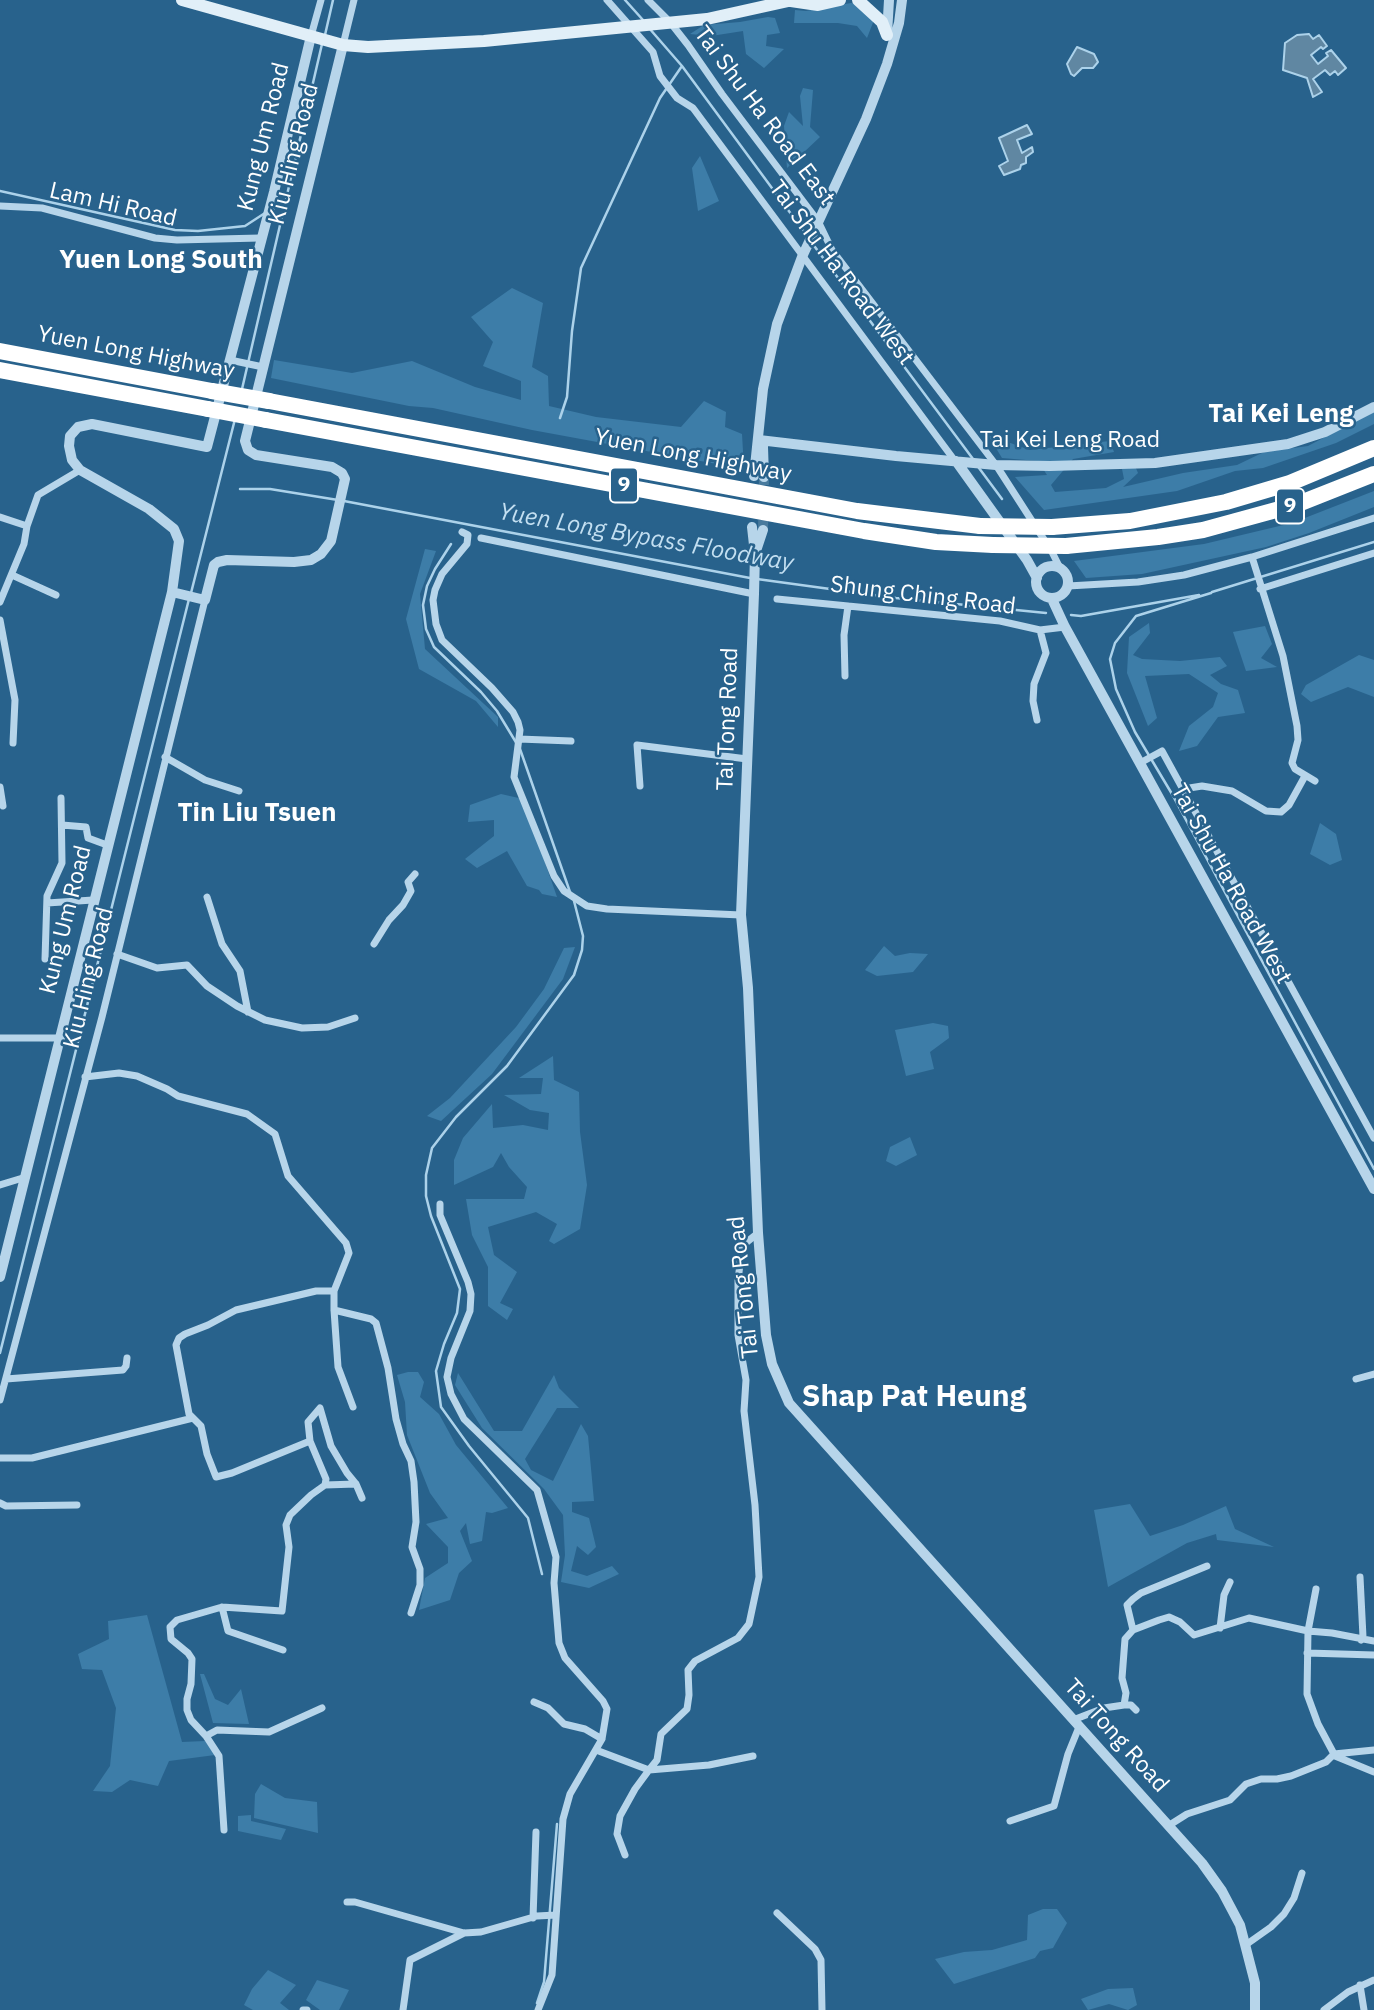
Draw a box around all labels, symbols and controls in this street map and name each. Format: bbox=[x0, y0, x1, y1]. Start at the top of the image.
street label: Tai Shu Ha Road East bbox=[688, 21, 840, 211]
street label: Kung Um Road bbox=[232, 60, 296, 214]
street label: Kiu Hing Road bbox=[263, 81, 325, 227]
street label: Tai Shu Ha Road West bbox=[763, 175, 919, 371]
street label: Lam Hi Road bbox=[47, 177, 179, 233]
district label: Yuen Long South bbox=[59, 244, 263, 276]
street label: Yuen Long Highway bbox=[35, 320, 237, 386]
district label: Tai Kei Leng bbox=[1208, 398, 1354, 430]
street label: Yuen Long Highway bbox=[592, 423, 794, 489]
street label: Tai Kei Leng Road bbox=[980, 426, 1160, 454]
road number: 9 bbox=[610, 468, 638, 503]
road number: 9 bbox=[1276, 489, 1304, 524]
water label: Yuen Long Bypass Floodway bbox=[496, 498, 796, 578]
street label: Shung Ching Road bbox=[829, 571, 1017, 621]
street label: Tai Tong Road bbox=[712, 647, 744, 791]
street label: Tai Shu Ha Road West bbox=[1165, 779, 1297, 989]
district label: Tin Liu Tsuen bbox=[177, 797, 337, 829]
street label: Kung Um Road bbox=[34, 843, 98, 997]
street label: Kiu Hing Road bbox=[58, 905, 120, 1051]
street label: Tai Tong Road bbox=[723, 1214, 765, 1360]
district label: Shap Pat Heung bbox=[802, 1379, 1026, 1415]
street label: Tai Tong Road bbox=[1058, 1674, 1174, 1798]

